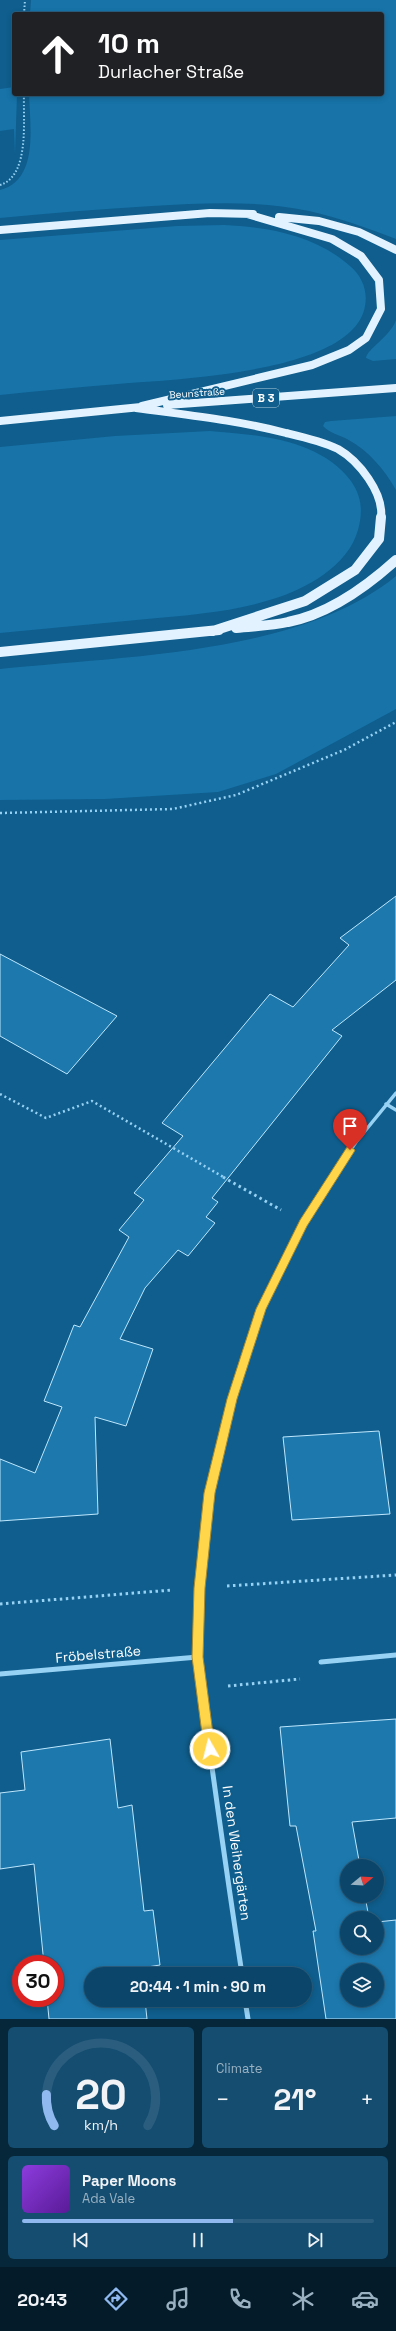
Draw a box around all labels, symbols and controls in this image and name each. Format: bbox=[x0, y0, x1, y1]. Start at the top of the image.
text: 10 m bbox=[98, 25, 160, 61]
icon: ahead bbox=[32, 28, 84, 80]
text: Durlacher Straße bbox=[98, 60, 244, 83]
street label: Beunstraße bbox=[169, 385, 226, 401]
road number: B 3 bbox=[253, 389, 279, 407]
pin bbox=[333, 1109, 367, 1150]
icon: arrive bbox=[339, 1115, 361, 1137]
street label: Fröbelstraße bbox=[54, 1641, 142, 1667]
position arrow bbox=[189, 1728, 231, 1770]
street label: In den Weihergärten bbox=[219, 1784, 255, 1922]
north arrow bbox=[340, 1859, 384, 1903]
map controls bbox=[340, 1859, 384, 2007]
button: search bbox=[340, 1911, 384, 1955]
speed limit sign: 30 bbox=[12, 1955, 64, 2007]
button: layers bbox=[340, 1963, 384, 2007]
text: 20:44 · 1 min · 90 m bbox=[130, 1977, 266, 1996]
text: Climate bbox=[216, 2060, 262, 2077]
text: 20 bbox=[75, 2067, 127, 2120]
text: 21° bbox=[273, 2080, 317, 2119]
text: − bbox=[216, 2085, 230, 2113]
text: + bbox=[360, 2085, 374, 2113]
text: km/h bbox=[84, 2115, 118, 2133]
text: Paper Moons bbox=[82, 2171, 176, 2190]
text: Ada Vale bbox=[82, 2190, 135, 2207]
icon: previous bbox=[70, 2229, 92, 2251]
icon: pause bbox=[187, 2229, 209, 2251]
icon: next bbox=[304, 2229, 326, 2251]
icon: directions bbox=[102, 2285, 130, 2313]
icon: music bbox=[164, 2285, 192, 2313]
icon: phone bbox=[226, 2285, 254, 2313]
icon: climate bbox=[289, 2285, 317, 2313]
icon: car bbox=[351, 2285, 379, 2313]
text: 20:43 bbox=[17, 2288, 67, 2311]

